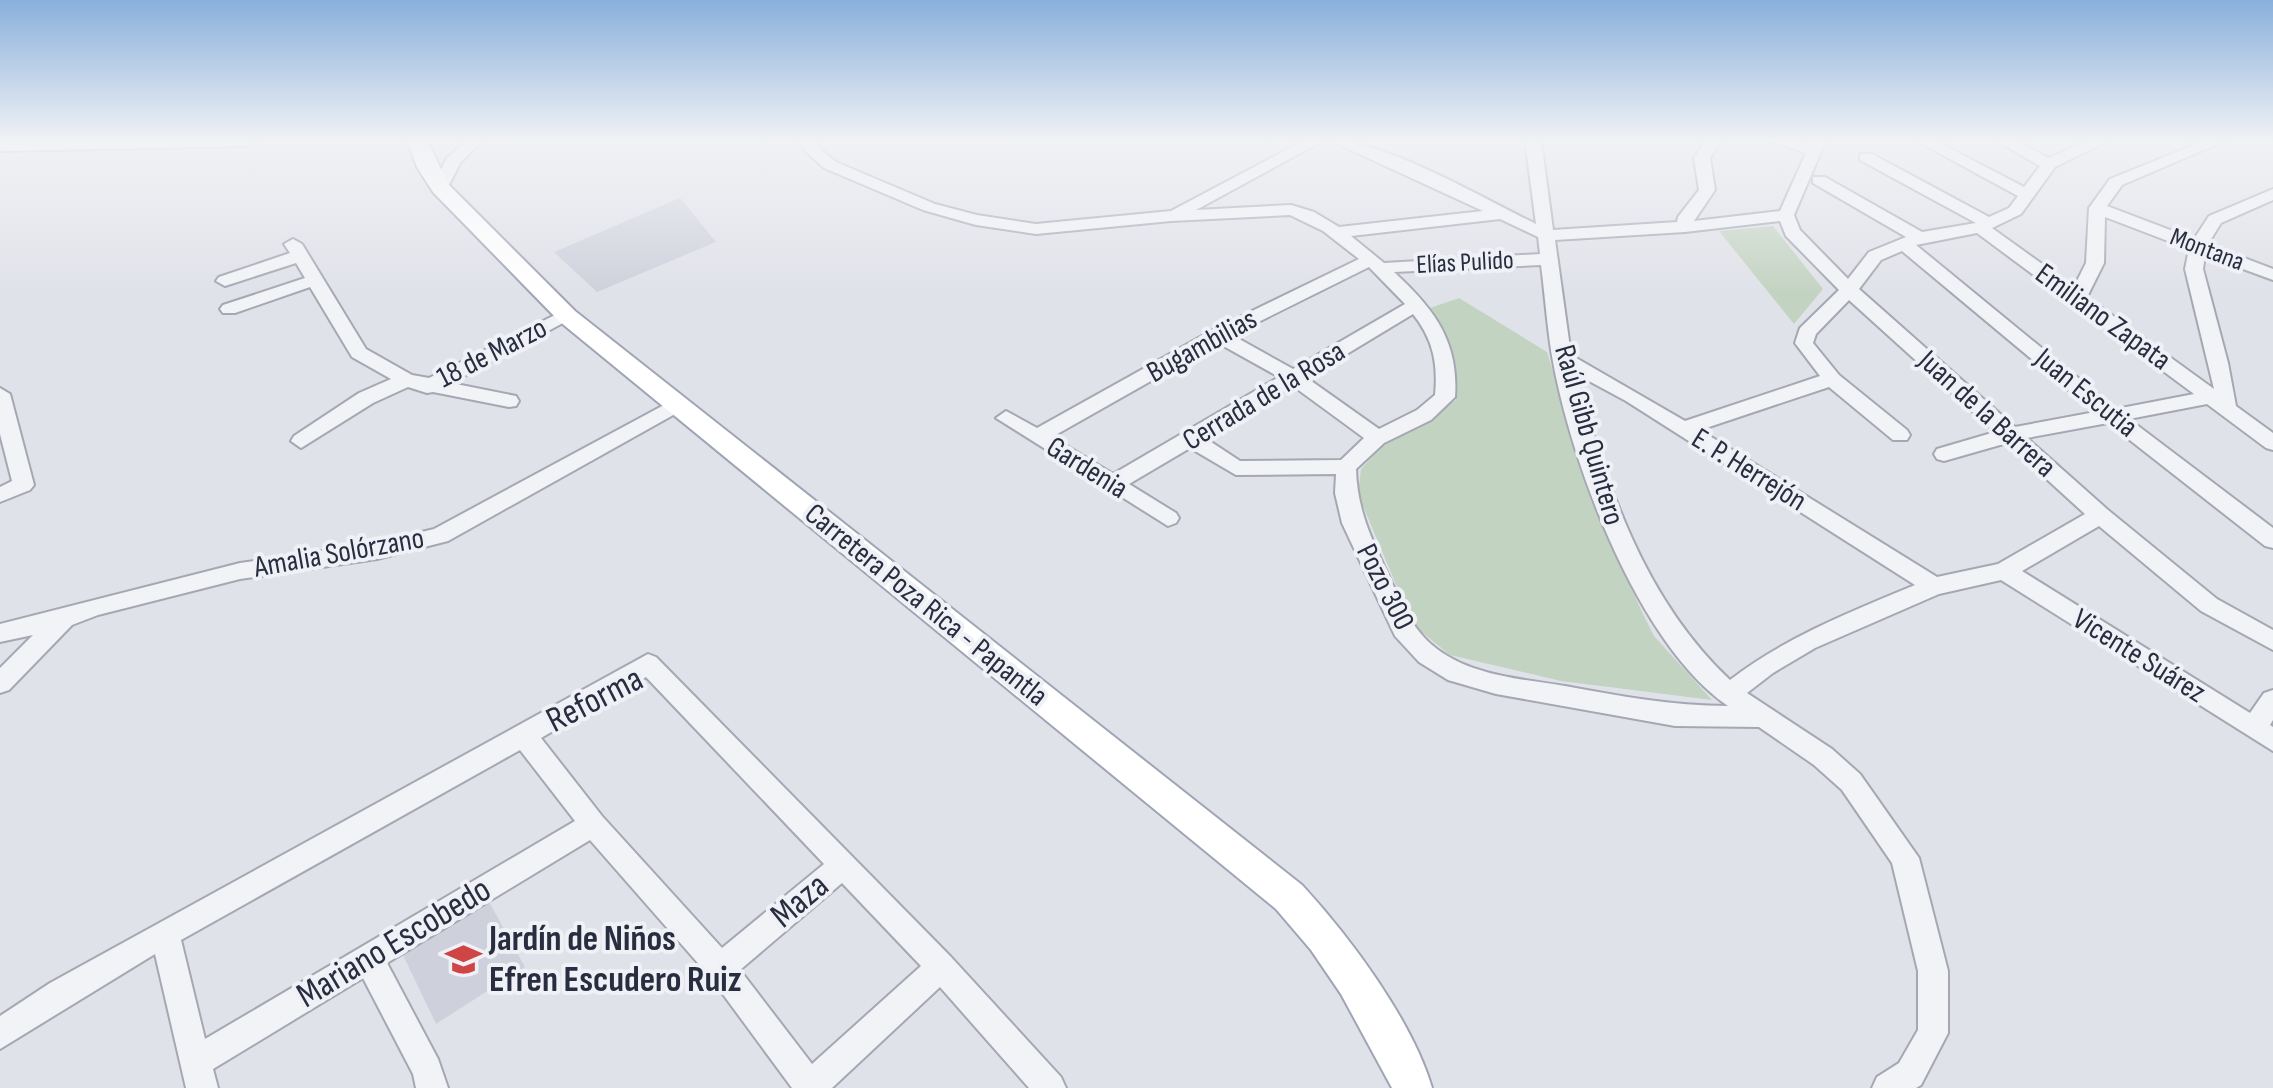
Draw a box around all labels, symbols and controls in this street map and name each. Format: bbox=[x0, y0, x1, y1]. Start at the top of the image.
street label: Montana bbox=[2166, 222, 2248, 278]
street label: Elías Pulido bbox=[1415, 245, 1515, 281]
street label: Emiliano Zapata bbox=[2028, 256, 2178, 378]
street label: Bugambilias bbox=[1141, 301, 1263, 391]
street label: 18 de Marzo bbox=[431, 310, 553, 396]
street label: Cerrada de la Rosa bbox=[1176, 333, 1352, 459]
street label: Juan Escutia bbox=[2027, 340, 2145, 445]
street label: Raúl Gibb Quintero bbox=[1546, 341, 1632, 529]
street label: Juan de la Barrera bbox=[1910, 342, 2063, 485]
street label: E. P. Herrejón bbox=[1685, 421, 1813, 519]
street label: Gardenia bbox=[1040, 429, 1134, 507]
street label: Carretera Poza Rica - Papantla bbox=[797, 496, 1055, 714]
street label: Amalia Solórzano bbox=[250, 520, 427, 586]
street label: Pozo 300 bbox=[1348, 538, 1422, 636]
street label: Vicente Suárez bbox=[2066, 601, 2212, 711]
street label: Reforma bbox=[540, 658, 650, 742]
street label: Maza bbox=[762, 865, 838, 937]
street label: Mariano Escobedo bbox=[289, 868, 499, 1018]
place label: Jardín de Niños Efren Escudero Ruiz bbox=[488, 918, 742, 1002]
school or university icon: Jardín de Niños Efren Escudero Ruiz bbox=[444, 941, 482, 979]

